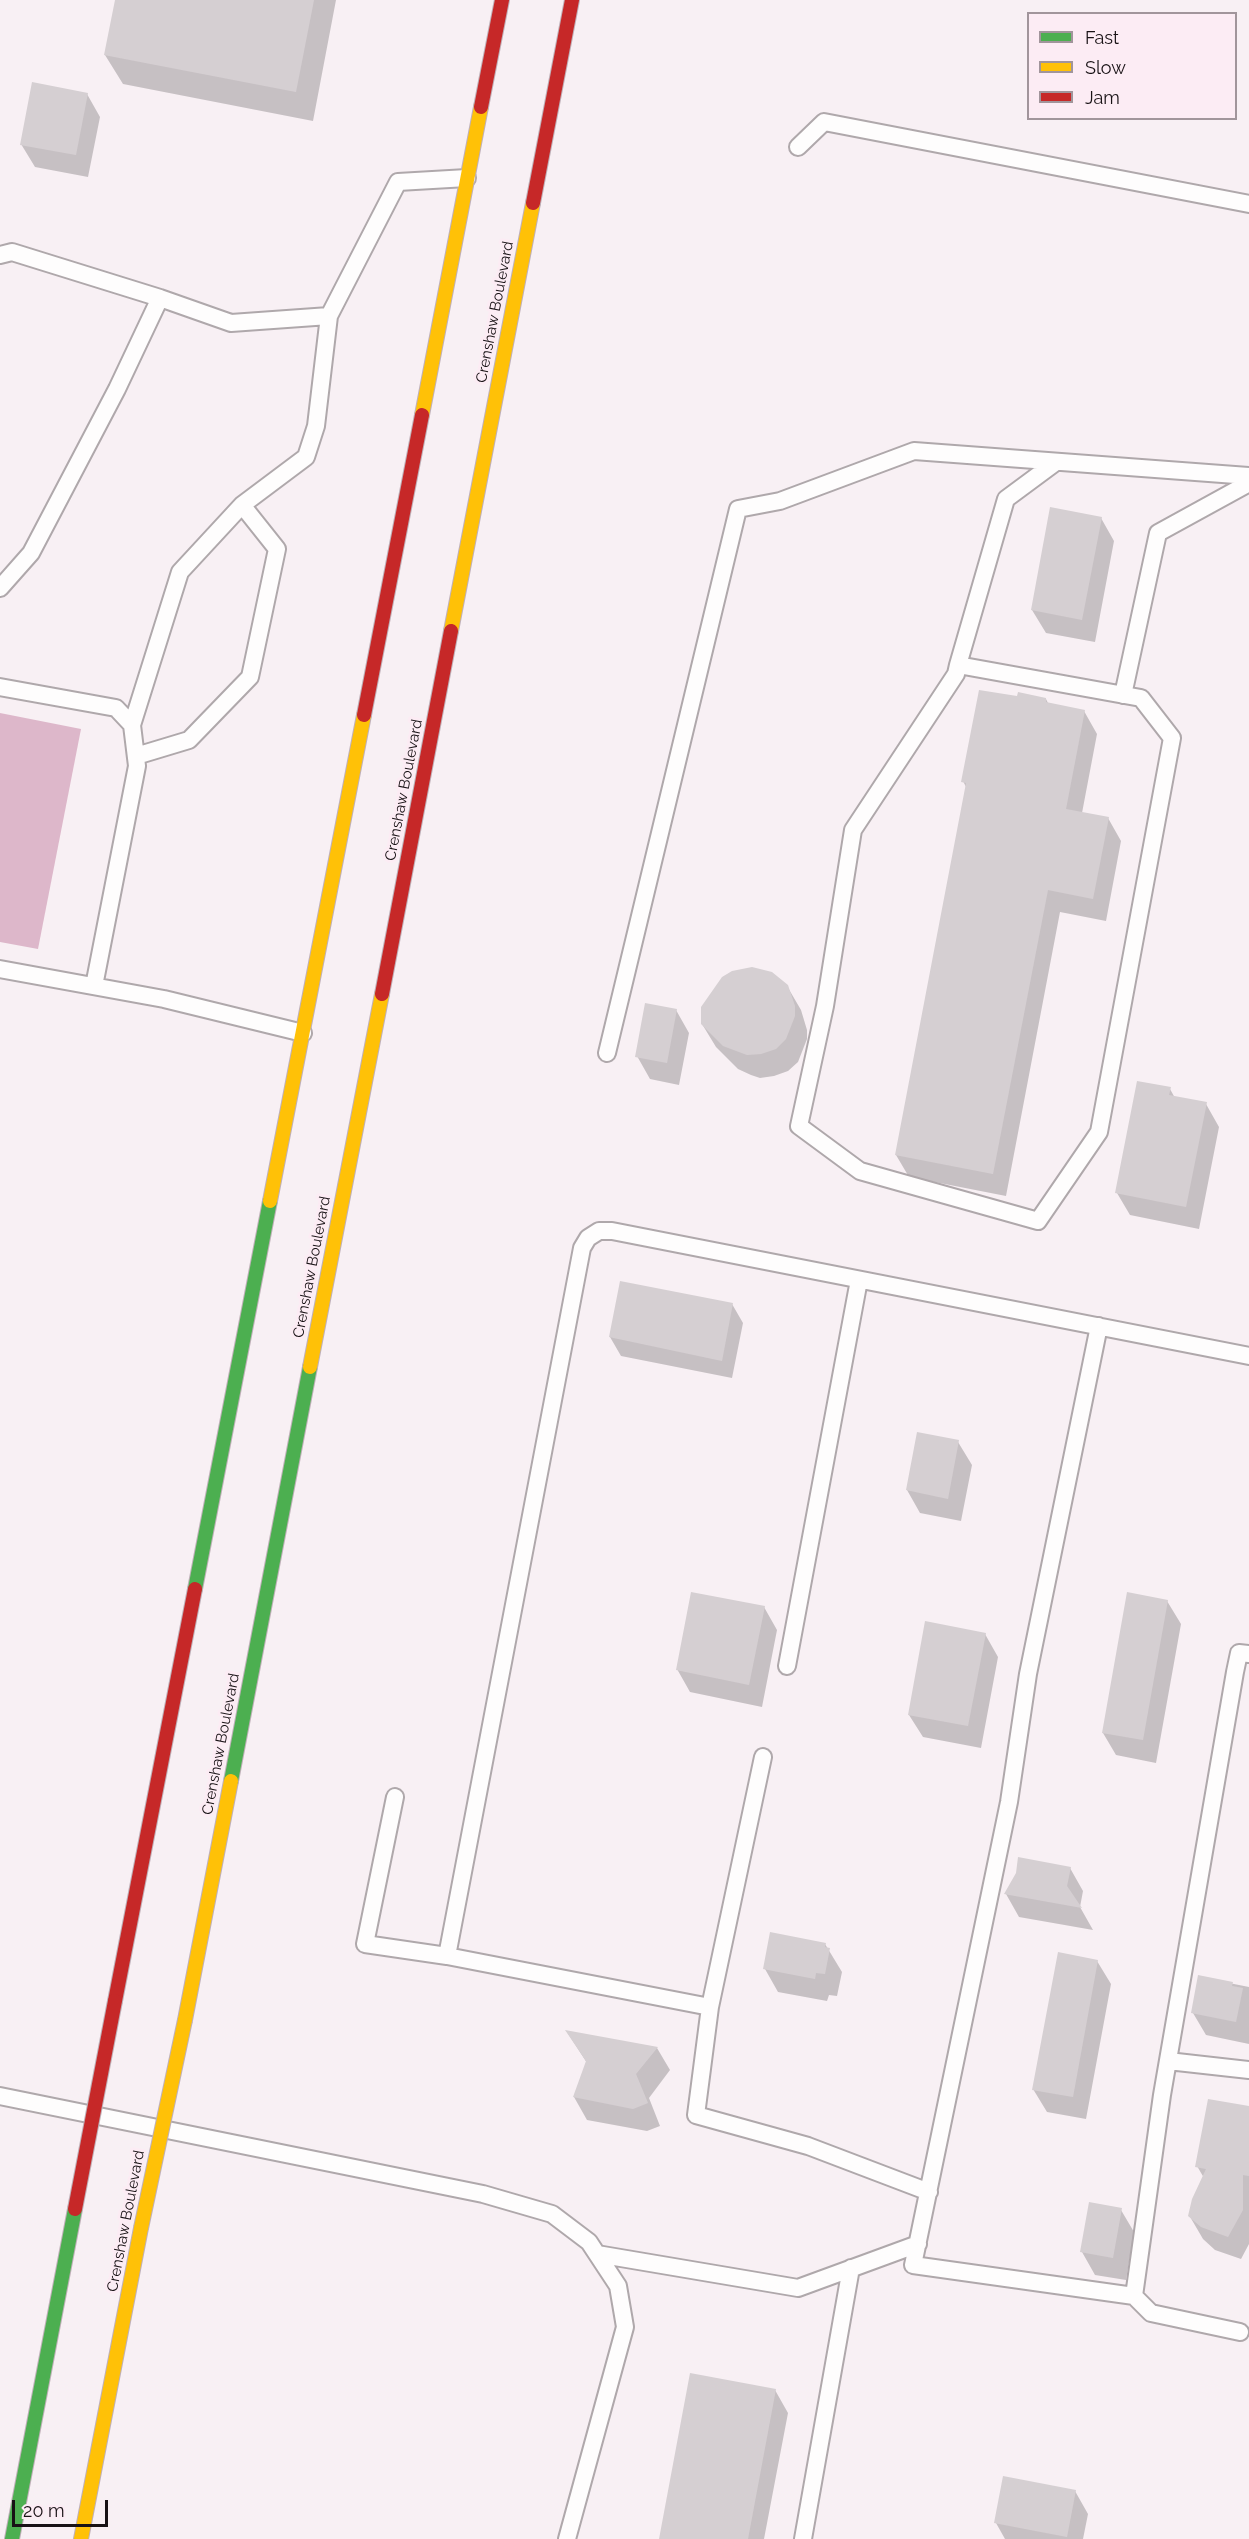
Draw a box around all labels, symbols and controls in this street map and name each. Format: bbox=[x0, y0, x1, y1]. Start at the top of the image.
legend bbox=[1027, 12, 1237, 120]
text: Fast bbox=[1085, 27, 1119, 48]
text: Slow bbox=[1085, 57, 1126, 78]
text: Jam bbox=[1085, 87, 1120, 108]
street label: Crenshaw Boulevard bbox=[472, 240, 518, 384]
street label: Crenshaw Boulevard bbox=[381, 718, 427, 862]
street label: Crenshaw Boulevard bbox=[289, 1195, 335, 1339]
street label: Crenshaw Boulevard bbox=[198, 1672, 244, 1816]
street label: Crenshaw Boulevard bbox=[103, 2149, 149, 2293]
scale bar bbox=[15, 2488, 111, 2526]
text: 20 m bbox=[23, 2500, 65, 2521]

